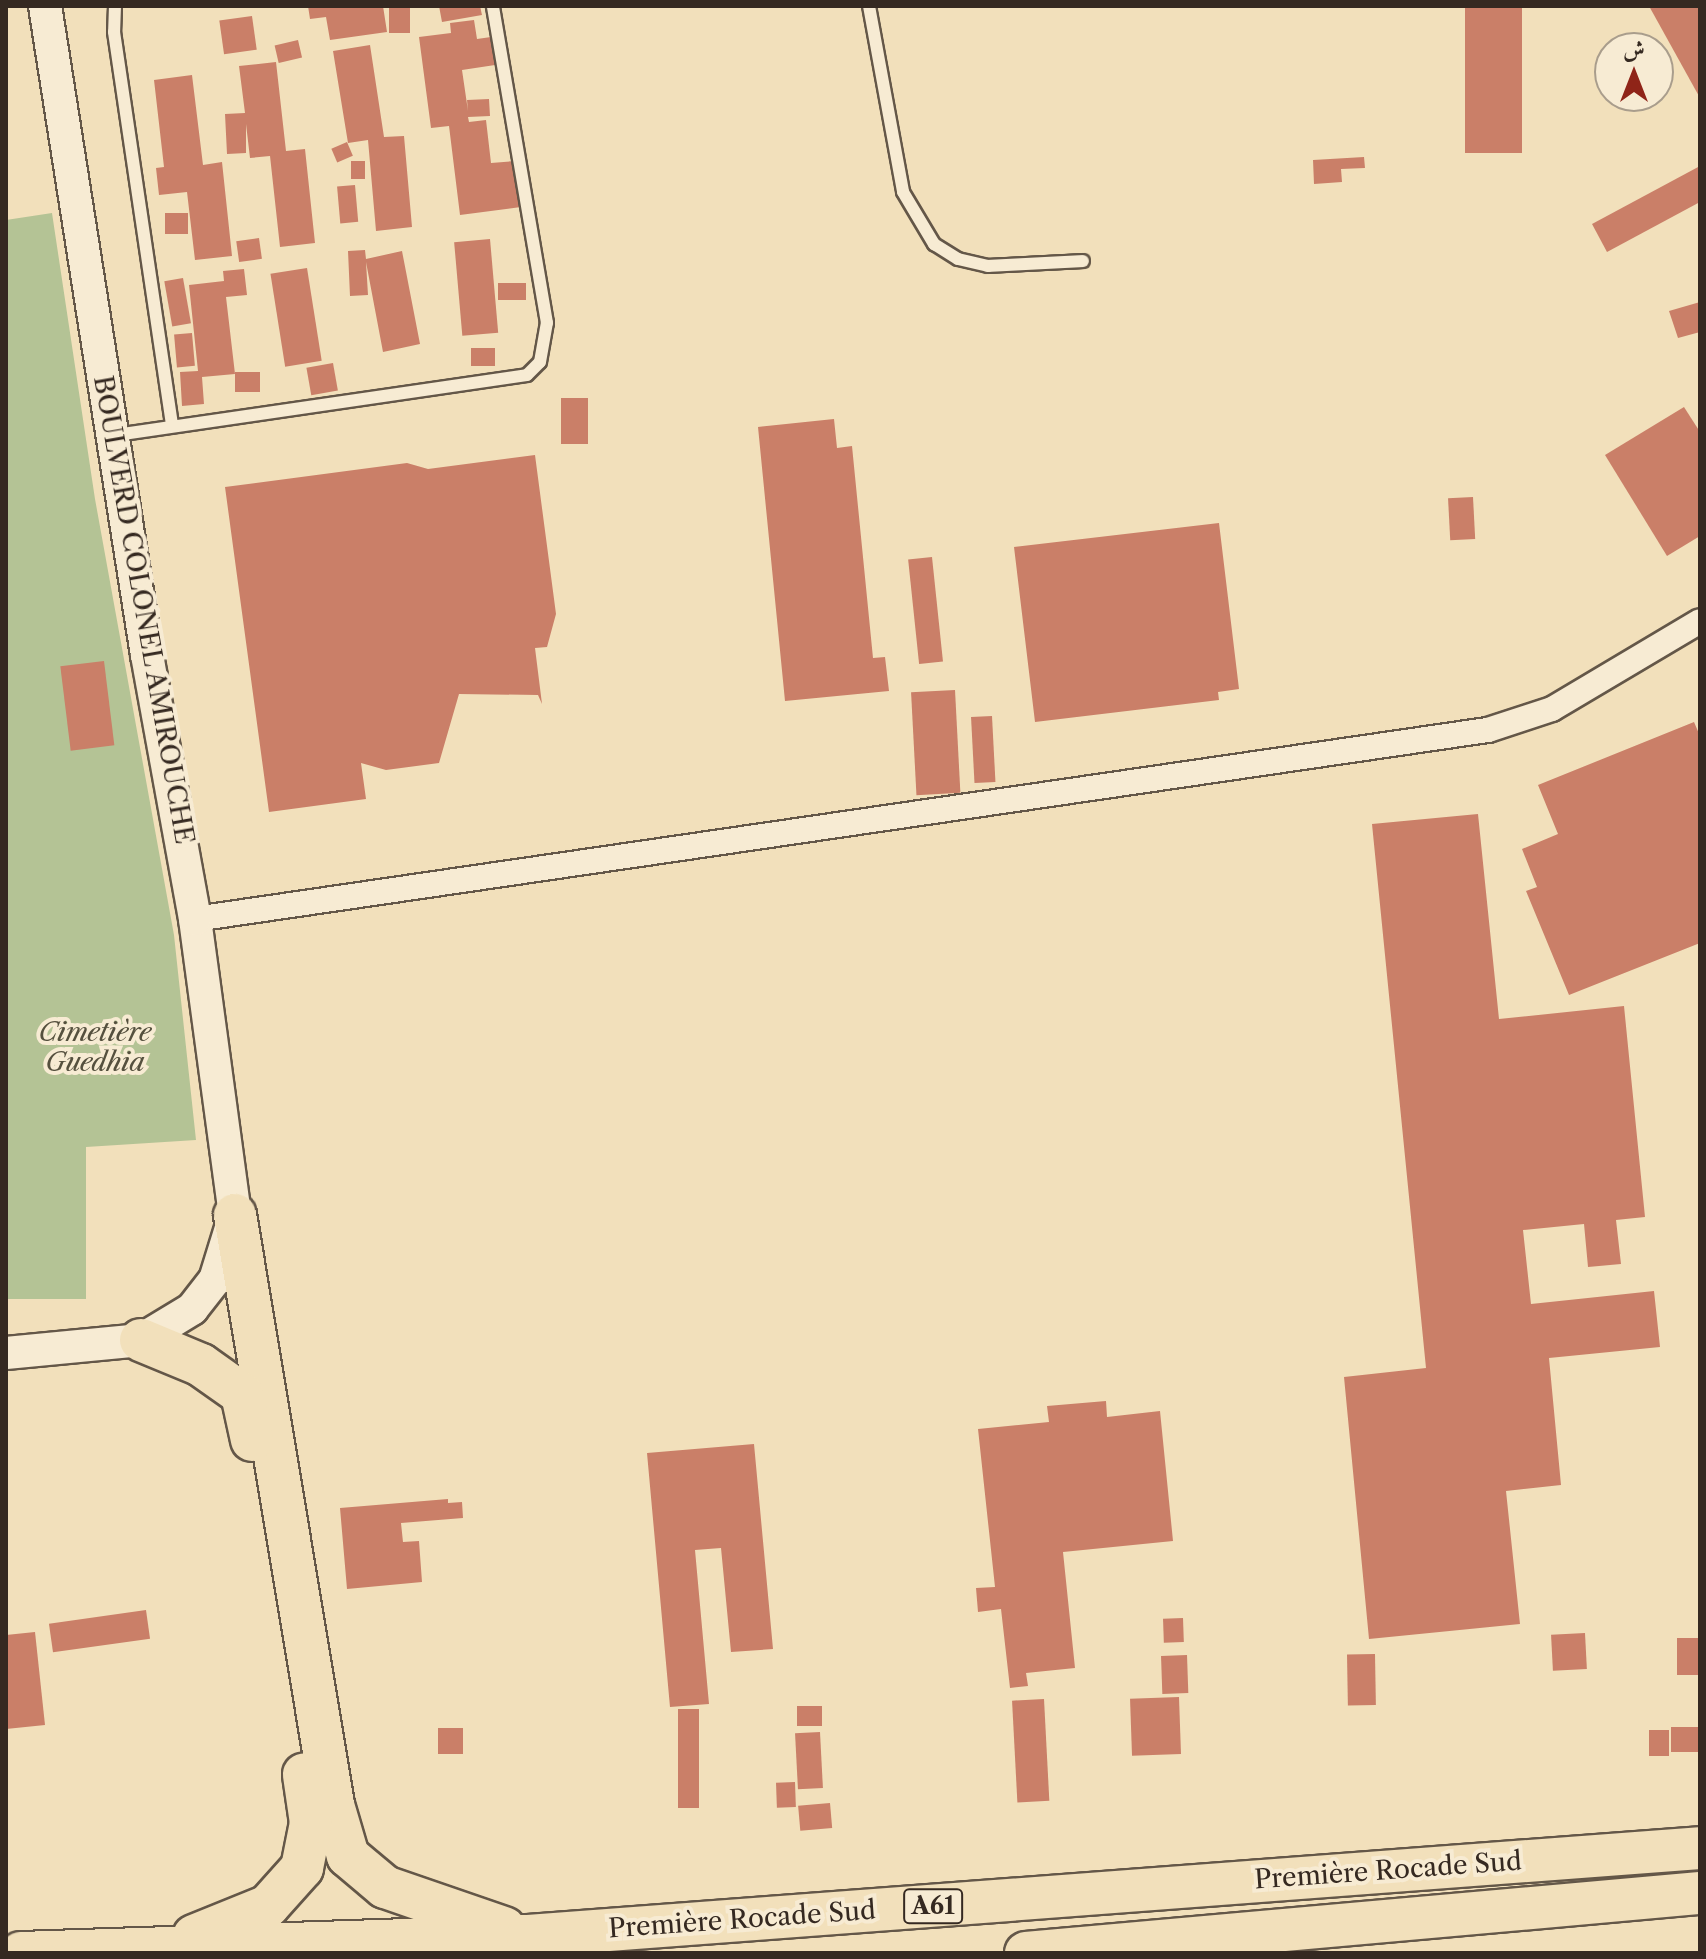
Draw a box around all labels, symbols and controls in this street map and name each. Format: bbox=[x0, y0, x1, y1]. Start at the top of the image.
north arrow bbox=[1594, 32, 1674, 112]
text: ش bbox=[1623, 36, 1645, 63]
street label: BOULVERD COLONEL AMIROUCHE bbox=[86, 372, 200, 848]
park label: Cimetière Guedhia bbox=[39, 1017, 151, 1078]
street label: Première Rocade Sud bbox=[1253, 1846, 1523, 1896]
road number: A61 bbox=[903, 1886, 963, 1926]
street label: Première Rocade Sud bbox=[607, 1895, 877, 1945]

